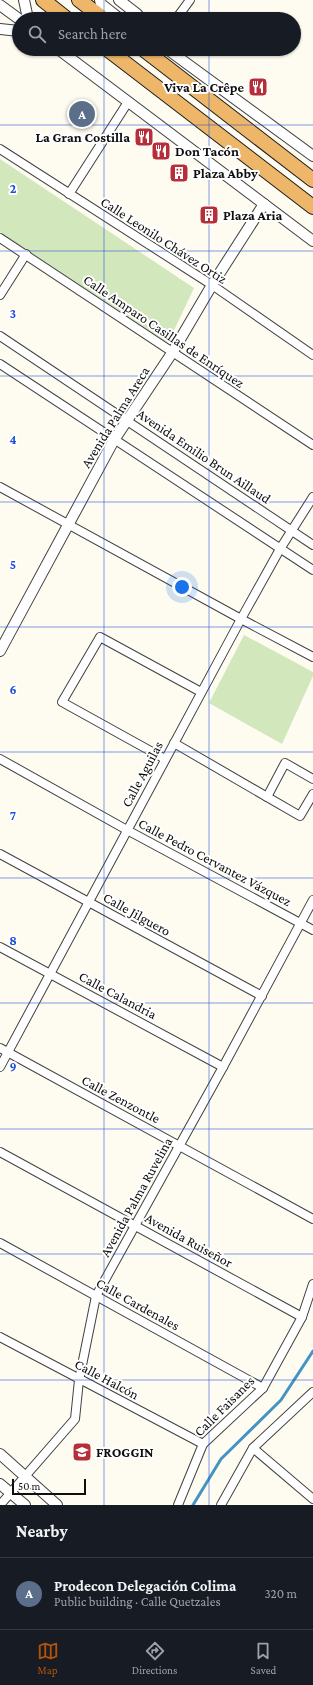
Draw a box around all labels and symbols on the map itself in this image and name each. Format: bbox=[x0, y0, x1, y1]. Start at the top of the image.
restaurant icon: Viva La Crêpe bbox=[247, 76, 269, 98]
place label: Viva La Crêpe bbox=[163, 79, 244, 95]
pin: A bbox=[69, 99, 95, 129]
restaurant icon: La Gran Costilla bbox=[133, 126, 155, 148]
place label: La Gran Costilla bbox=[36, 129, 130, 145]
restaurant icon: Don Tacón bbox=[150, 140, 172, 162]
place label: Don Tacón bbox=[175, 143, 239, 159]
building icon: Plaza Abby bbox=[168, 162, 190, 184]
place label: Plaza Abby bbox=[193, 165, 258, 181]
text: 2 bbox=[10, 181, 17, 196]
street label: Calle Leonilo Chávez Ortiz bbox=[98, 193, 230, 287]
building icon: Plaza Aria bbox=[198, 204, 220, 226]
place label: Plaza Aria bbox=[223, 207, 283, 223]
street label: Calle Amparo Casillas de Enríquez bbox=[81, 271, 247, 391]
text: 3 bbox=[10, 306, 16, 321]
street label: Avenida Palma Areca bbox=[77, 363, 153, 471]
street label: Avenida Emilio Brun Aillaud bbox=[134, 405, 274, 507]
text: 4 bbox=[9, 432, 17, 447]
text: 5 bbox=[10, 557, 16, 572]
your location bbox=[172, 577, 192, 597]
text: 6 bbox=[9, 682, 17, 697]
street label: Calle Aguilas bbox=[118, 738, 166, 810]
text: 7 bbox=[10, 808, 16, 823]
street label: Calle Pedro Cervantez Vázquez bbox=[136, 815, 294, 909]
street label: Calle Jilguero bbox=[101, 889, 173, 939]
text: 8 bbox=[9, 933, 17, 948]
street label: Calle Calandria bbox=[76, 968, 160, 1022]
text: 9 bbox=[9, 1059, 17, 1074]
street label: Calle Zenzontle bbox=[79, 1072, 163, 1126]
street label: Avenida Palma Ruvelina bbox=[97, 1134, 176, 1259]
street label: Avenida Ruiseñor bbox=[142, 1209, 236, 1271]
street label: Calle Cardenales bbox=[93, 1274, 183, 1334]
street label: Calle Halcón bbox=[72, 1355, 142, 1403]
street label: Calle Faisanes bbox=[191, 1373, 257, 1439]
school or university icon: FROGGIN bbox=[71, 1441, 93, 1463]
place label: FROGGIN bbox=[96, 1444, 154, 1460]
scale bar bbox=[12, 1477, 86, 1496]

